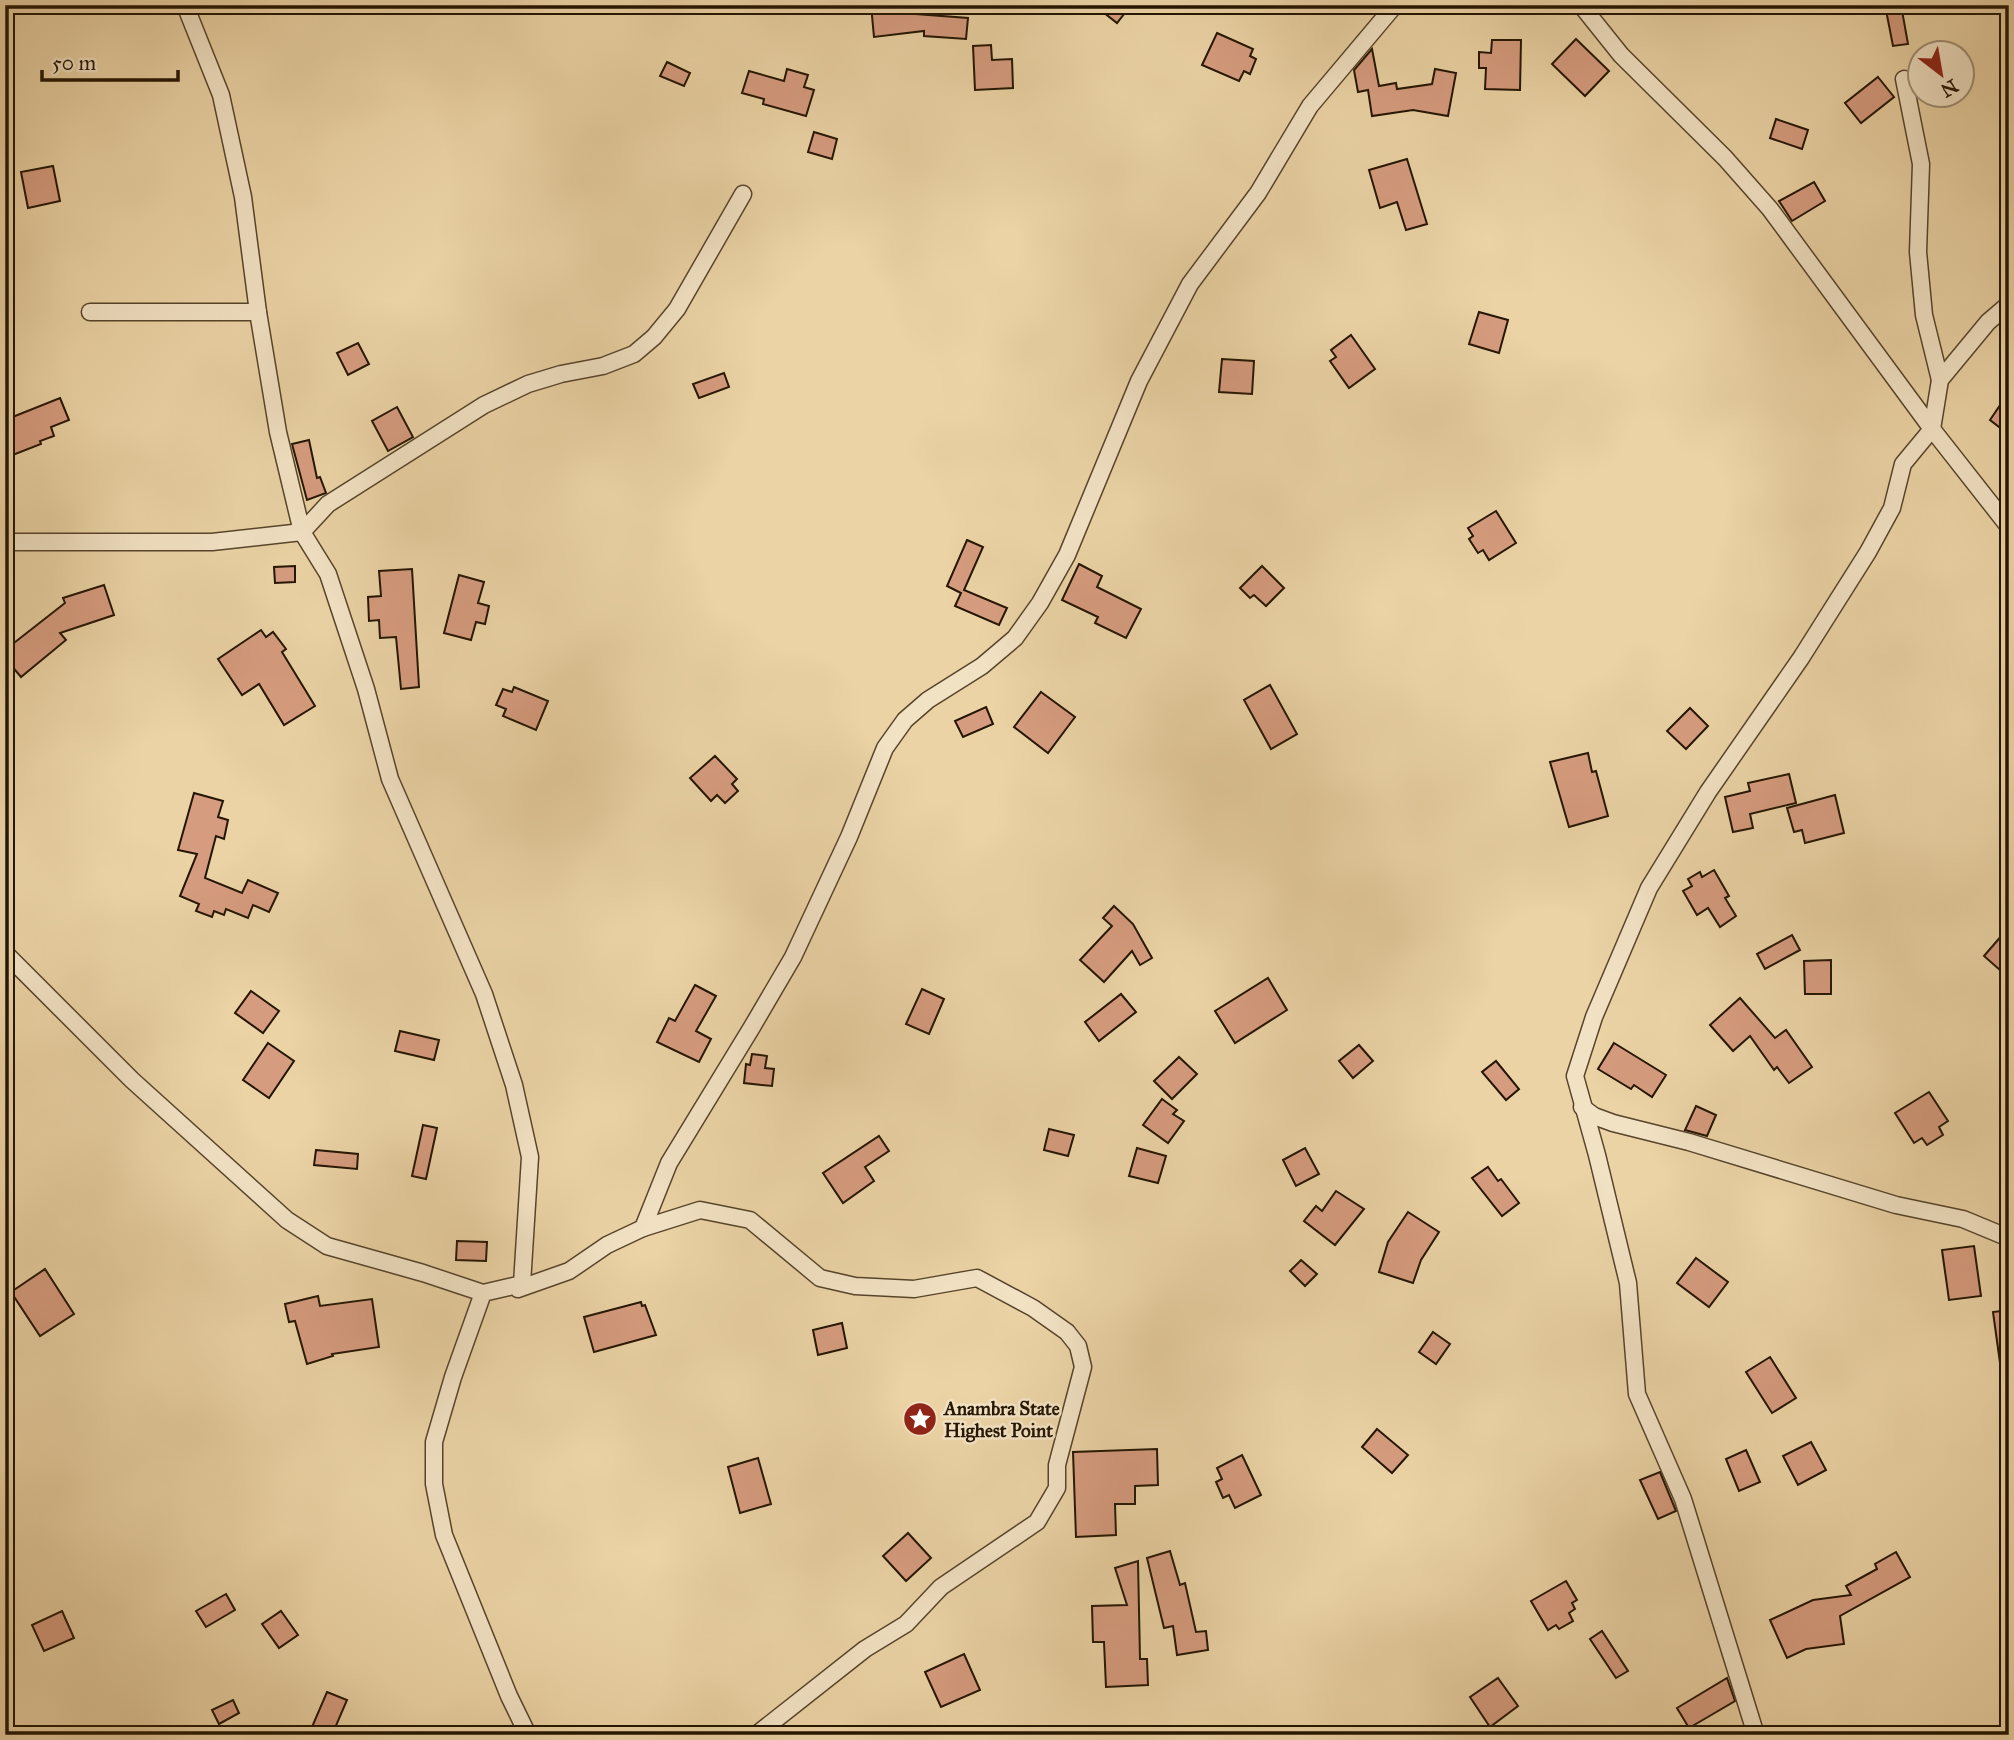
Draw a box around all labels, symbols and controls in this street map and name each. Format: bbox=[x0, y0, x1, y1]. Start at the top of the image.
scale bar bbox=[42, 38, 178, 82]
north arrow bbox=[1906, 38, 1976, 108]
text: 50 m bbox=[52, 50, 97, 76]
text: N bbox=[1937, 74, 1962, 102]
place label: Anambra State Highest Point bbox=[942, 1397, 1060, 1443]
place icon: Anambra State Highest Point bbox=[901, 1400, 939, 1438]

